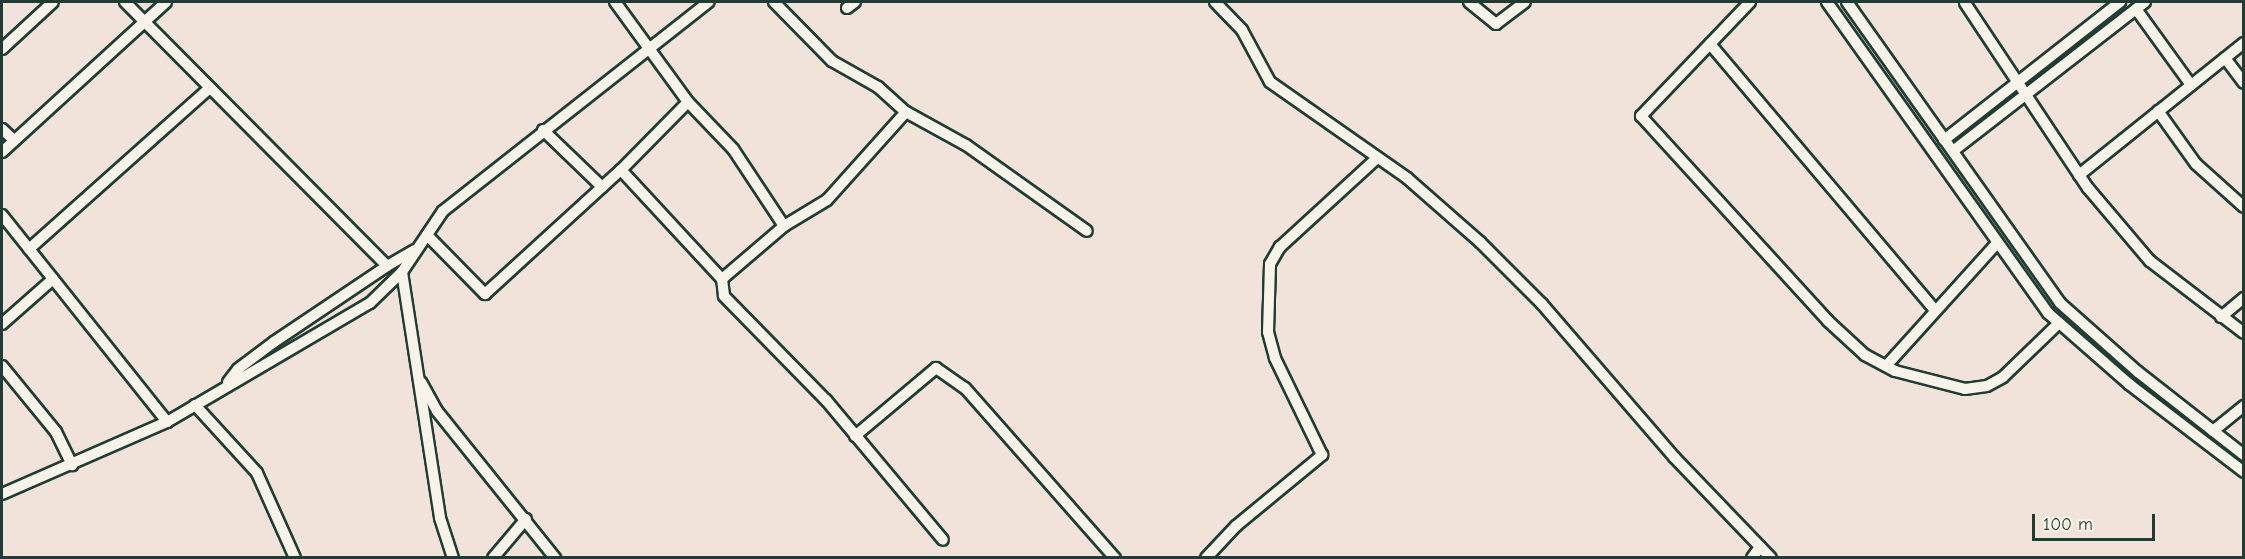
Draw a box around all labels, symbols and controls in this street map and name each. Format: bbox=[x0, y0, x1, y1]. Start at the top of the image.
scale bar bbox=[2035, 502, 2158, 540]
text: 100 m bbox=[2043, 514, 2093, 535]

